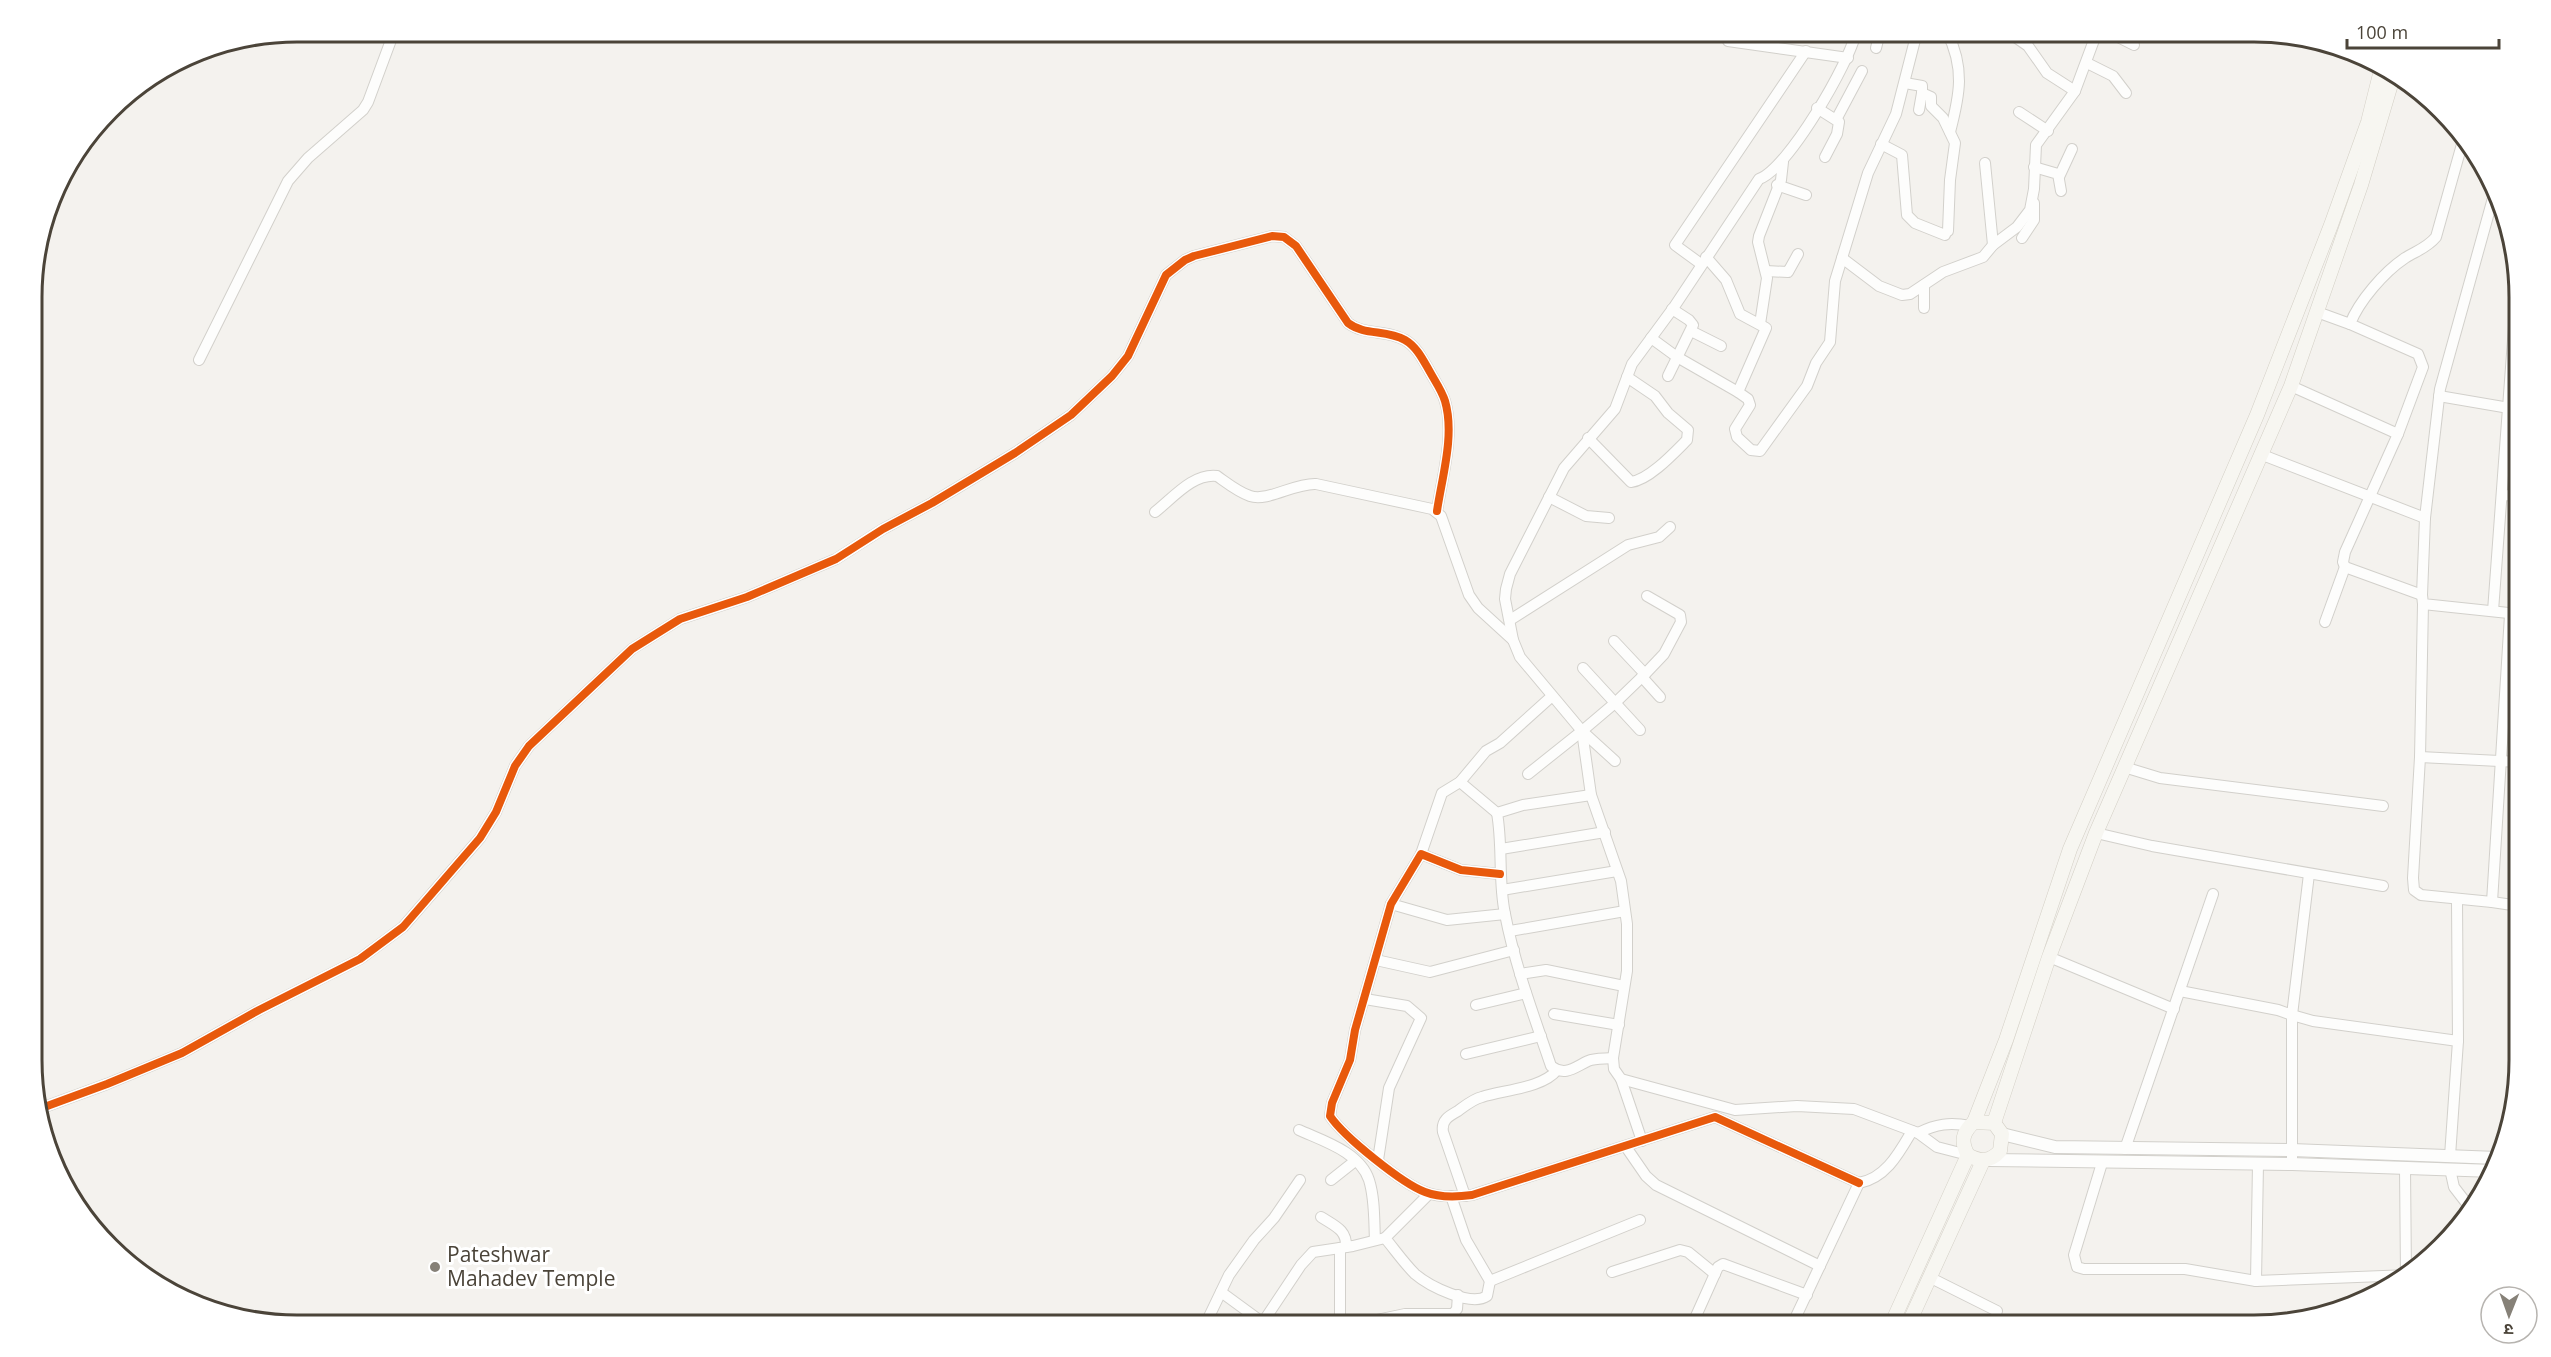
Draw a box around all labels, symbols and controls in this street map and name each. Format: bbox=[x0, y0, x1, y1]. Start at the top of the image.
scale bar bbox=[2347, 12, 2498, 50]
text: 100 m bbox=[2356, 20, 2408, 44]
place label: Pateshwar Mahadev Temple bbox=[447, 1240, 615, 1292]
marker: Pateshwar Mahadev Temple bbox=[428, 1260, 442, 1274]
north arrow bbox=[2479, 1285, 2539, 1345]
text: उ bbox=[2503, 1319, 2514, 1341]

